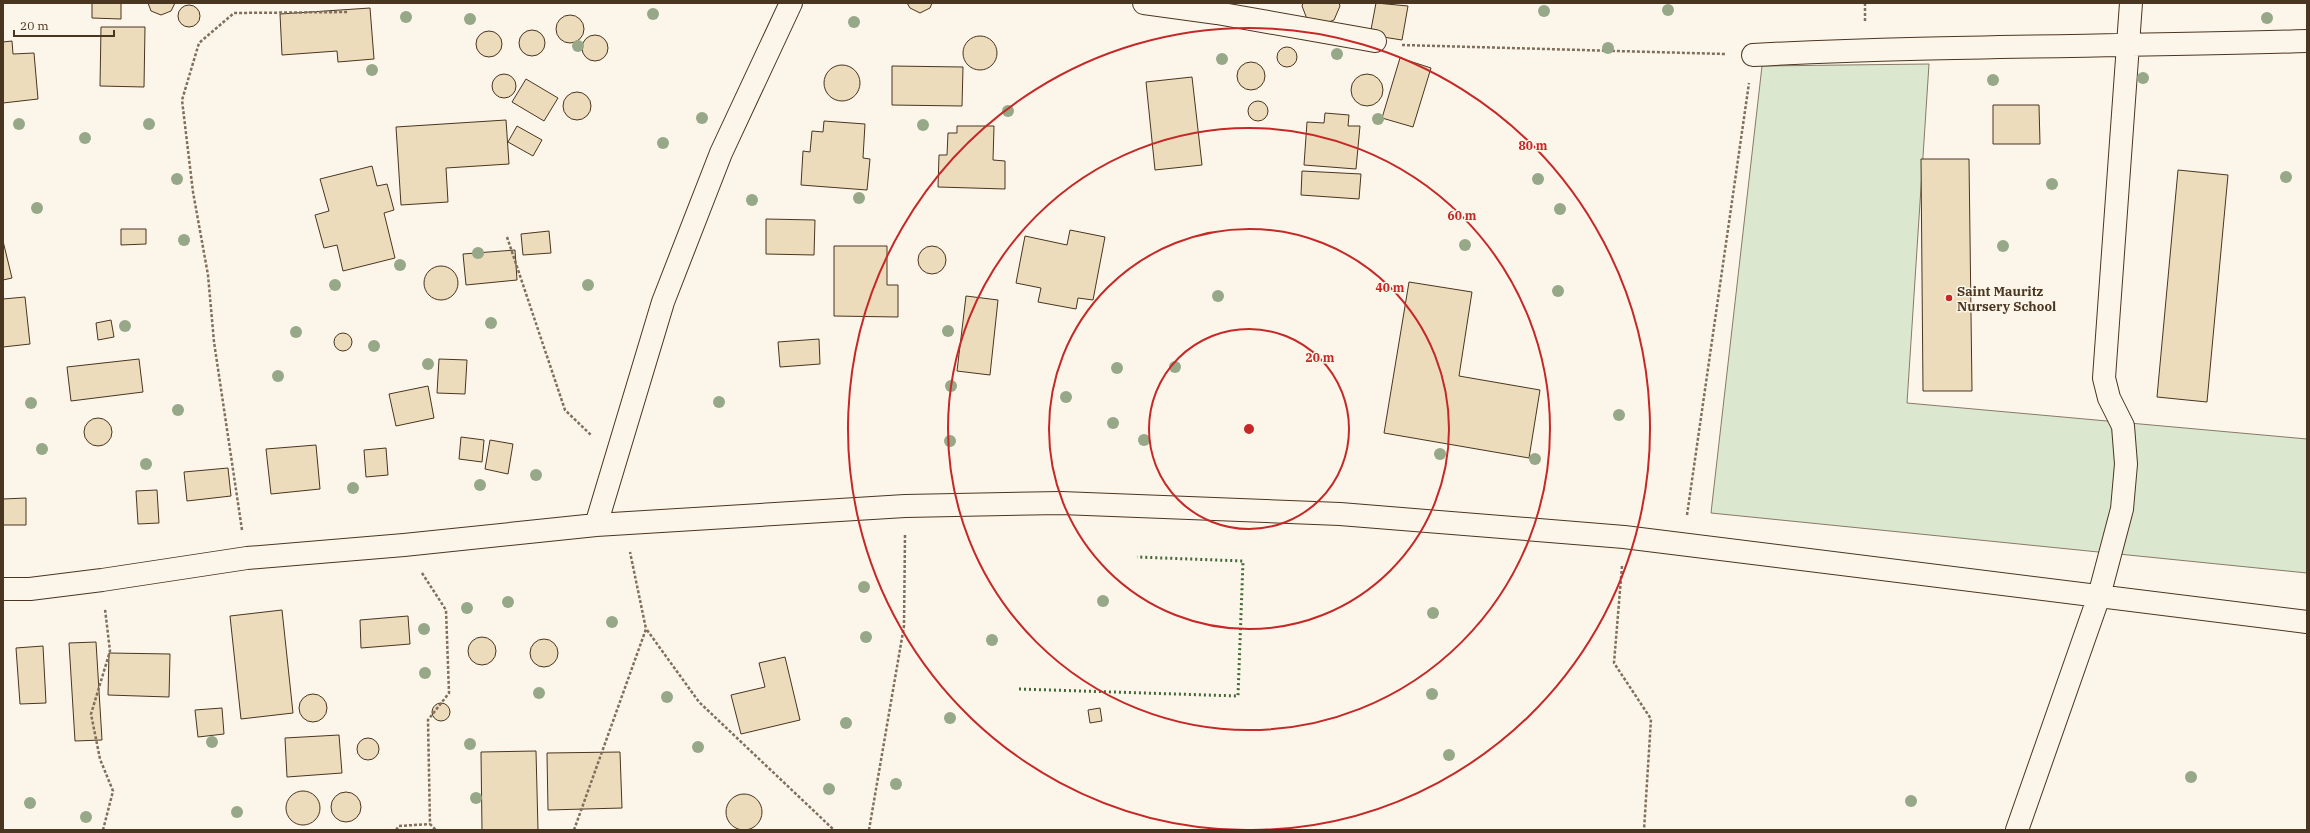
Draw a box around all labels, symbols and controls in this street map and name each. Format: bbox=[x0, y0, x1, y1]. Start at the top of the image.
scale bar bbox=[14, 12, 114, 38]
text: 20 m bbox=[20, 18, 49, 33]
text: 80 m bbox=[1519, 138, 1548, 153]
text: 60 m bbox=[1448, 208, 1477, 223]
text: 40 m bbox=[1376, 280, 1405, 295]
place label: Saint Mauritz Nursery School bbox=[1957, 283, 2056, 315]
marker: Saint Mauritz Nursery School bbox=[1944, 293, 1954, 303]
text: 20 m bbox=[1306, 350, 1335, 365]
centre of rings bbox=[1242, 422, 1256, 436]

